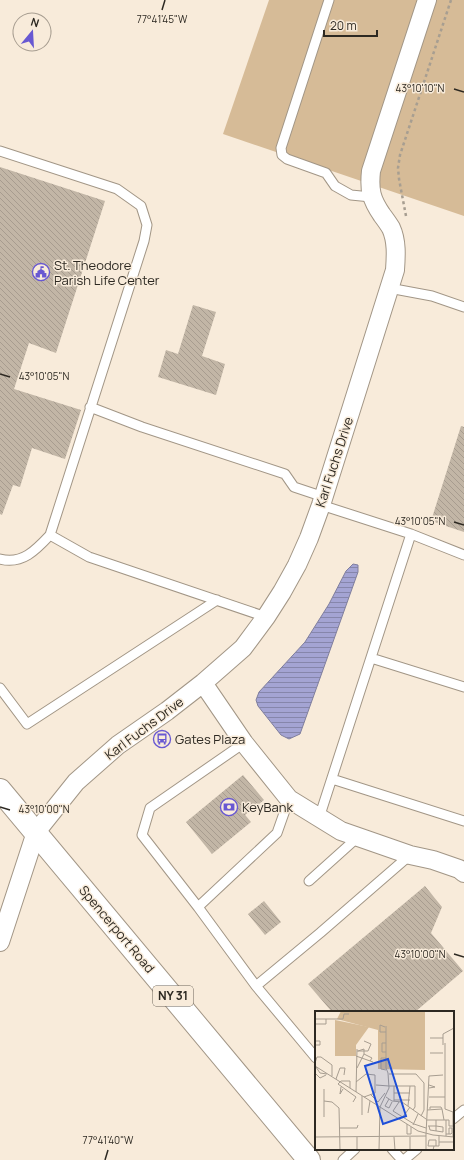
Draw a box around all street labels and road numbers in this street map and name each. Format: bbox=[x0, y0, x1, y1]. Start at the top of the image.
street label: Karl Fuchs Drive bbox=[311, 414, 357, 510]
street label: Karl Fuchs Drive bbox=[101, 692, 187, 764]
street label: Spencerport Road bbox=[75, 882, 159, 976]
road number: NY 31 bbox=[153, 986, 193, 1006]

